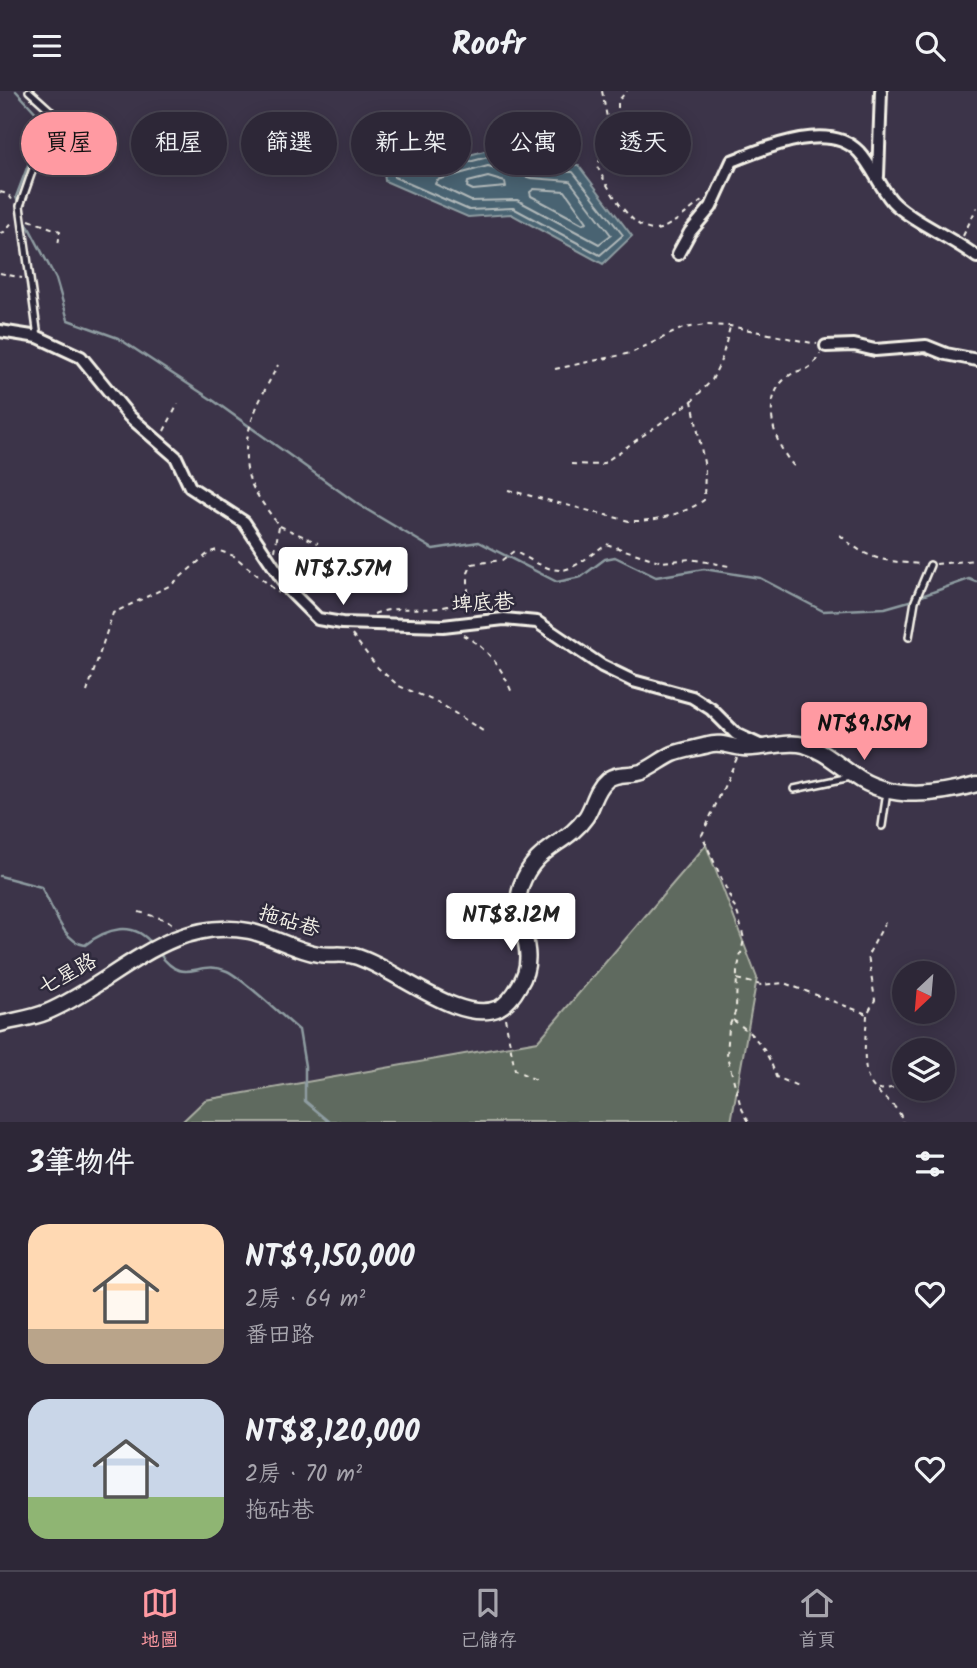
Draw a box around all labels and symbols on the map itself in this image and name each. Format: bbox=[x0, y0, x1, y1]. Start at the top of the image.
pin: NT$7.57M bbox=[271, 547, 415, 607]
street label: 埤底巷 bbox=[451, 586, 515, 622]
pin: NT$9.15M bbox=[792, 703, 936, 762]
pin: NT$8.12M bbox=[439, 893, 583, 953]
street label: 拖砧巷 bbox=[254, 897, 324, 947]
street label: 七星路 bbox=[32, 945, 104, 1005]
north arrow bbox=[892, 961, 956, 1024]

